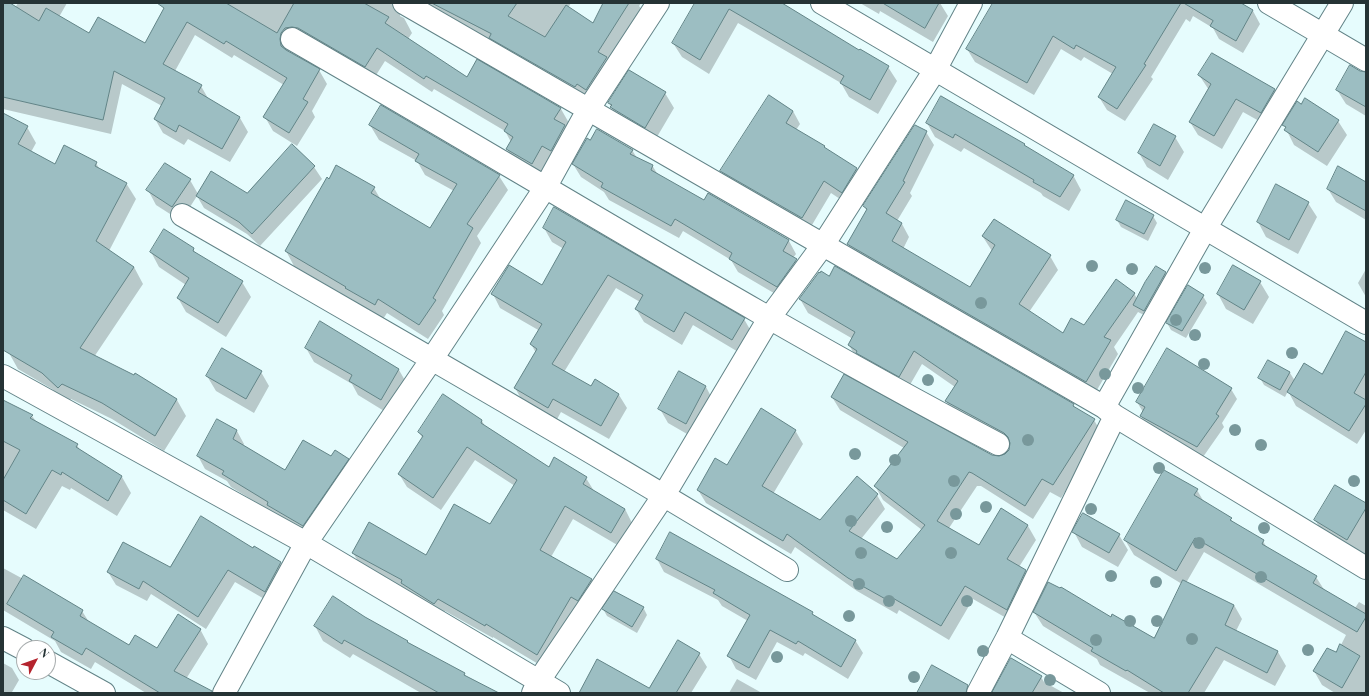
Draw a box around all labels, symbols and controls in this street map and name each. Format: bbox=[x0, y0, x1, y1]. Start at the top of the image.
north arrow bbox=[16, 640, 56, 680]
text: N bbox=[36, 645, 53, 660]

